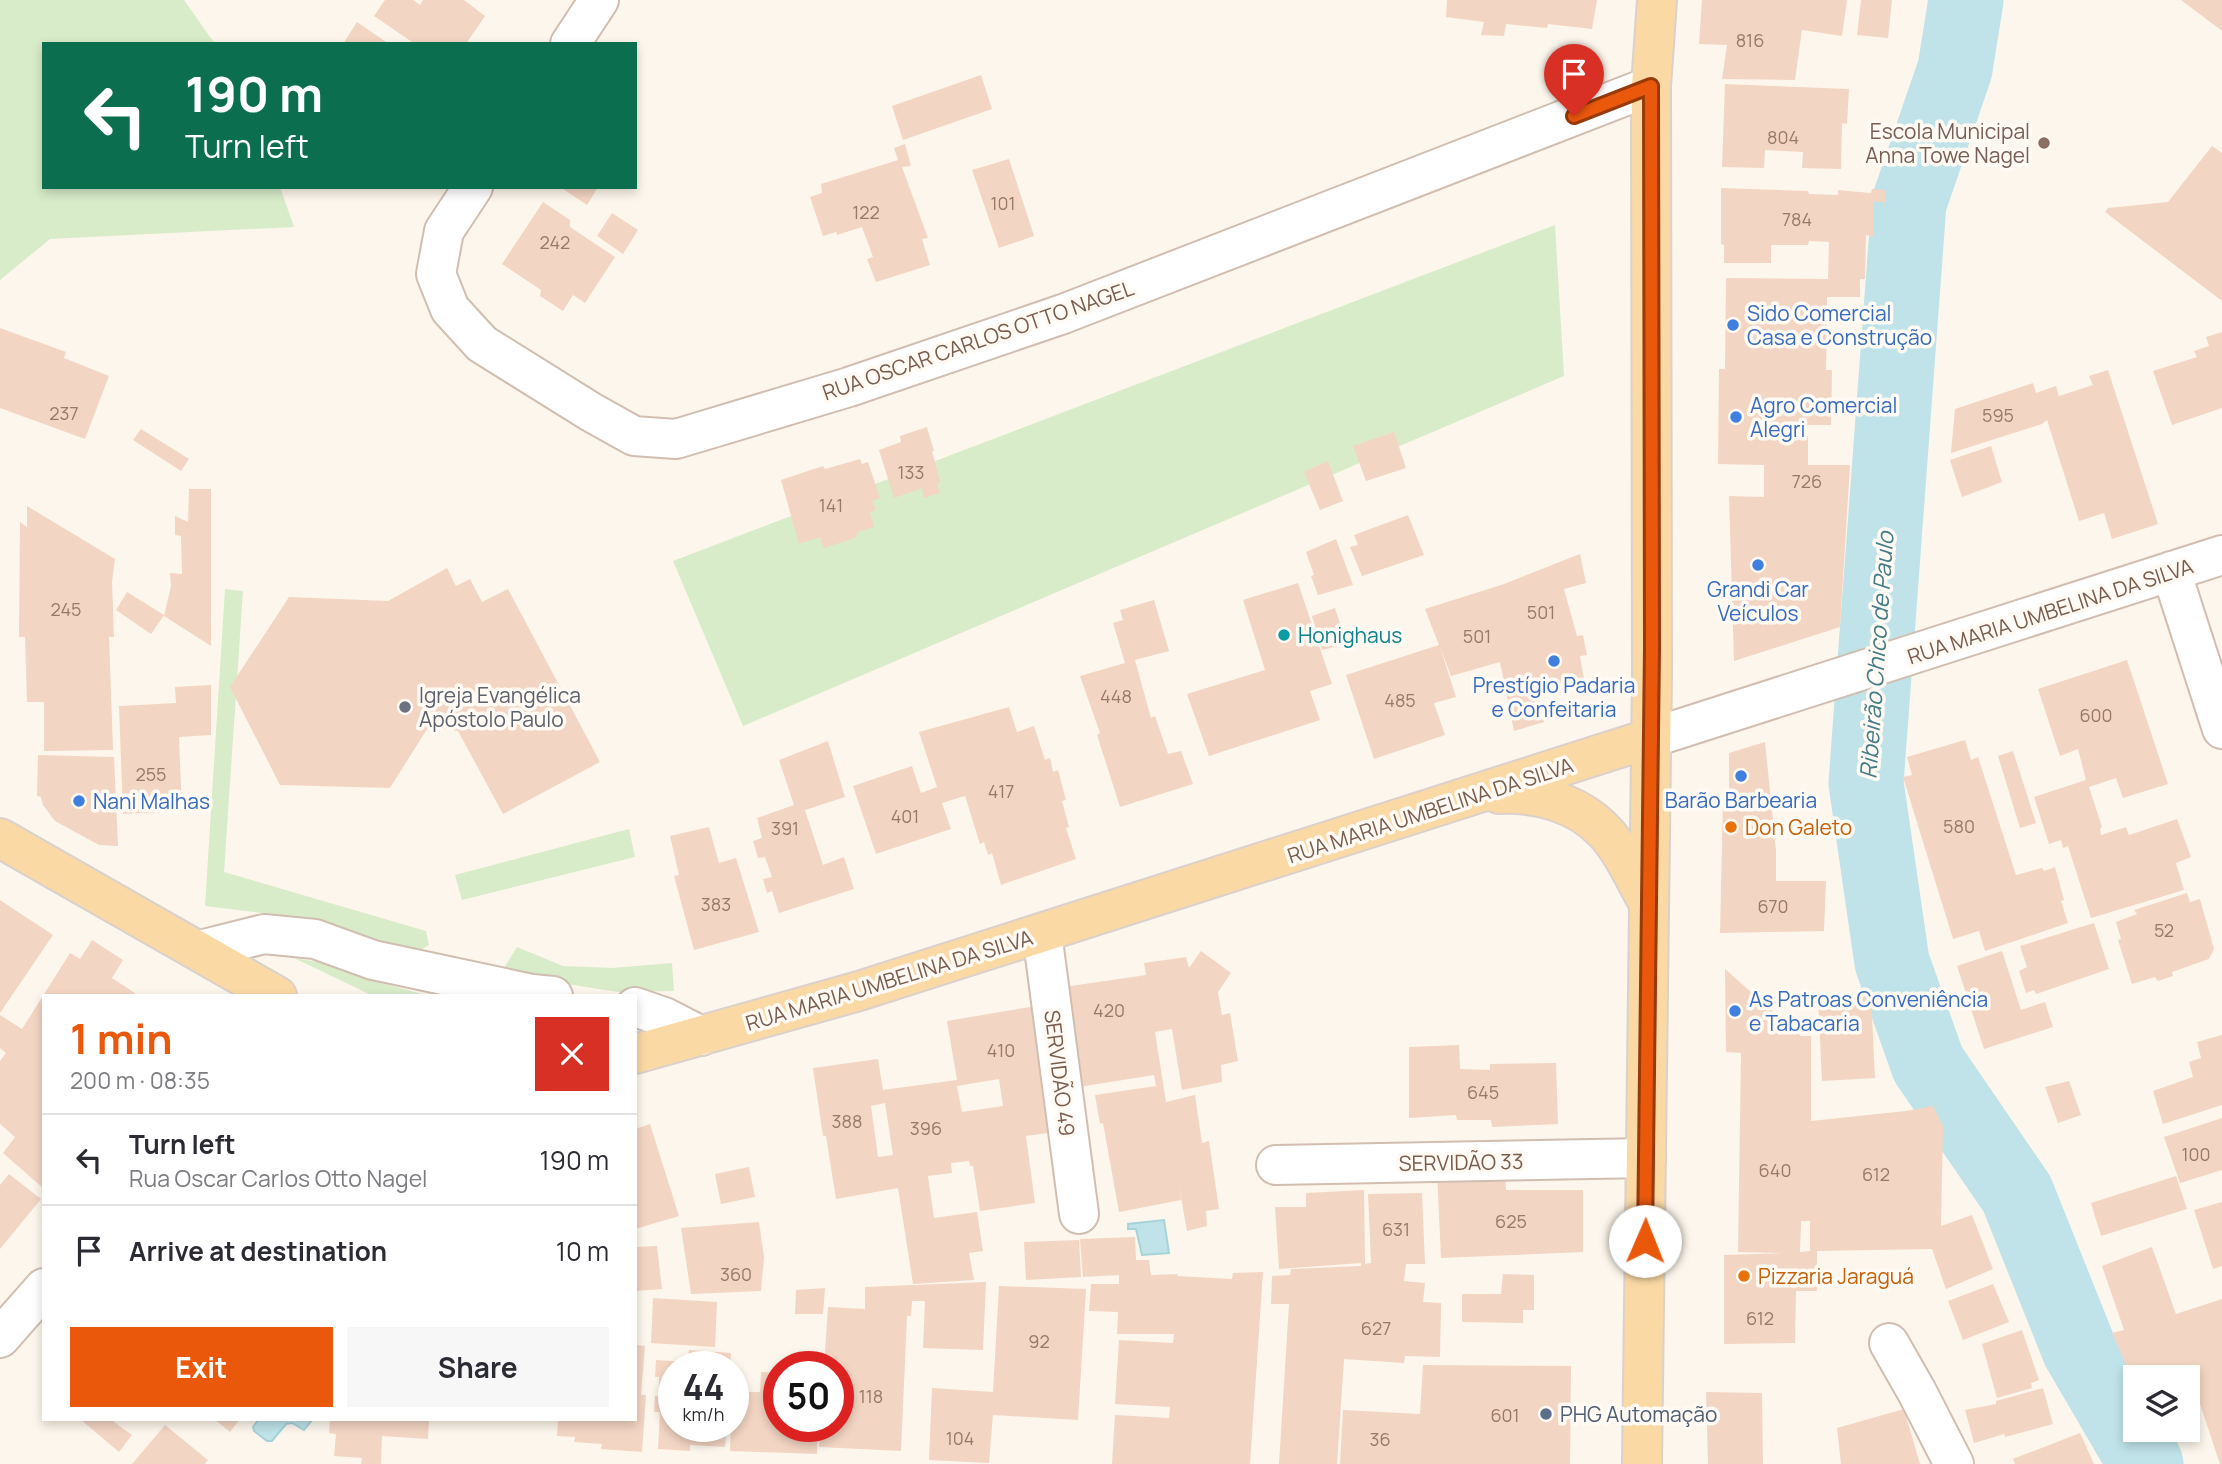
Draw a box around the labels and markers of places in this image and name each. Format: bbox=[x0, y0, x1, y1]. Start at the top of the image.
pin bbox=[1544, 44, 1604, 116]
place label: Escola Municipal Anna Towe Nagel bbox=[1865, 117, 2030, 169]
marker: Escola Municipal Anna Towe Nagel bbox=[2036, 135, 2052, 151]
place label: Sido Comercial Casa e Construção bbox=[1747, 299, 1932, 351]
marker: Sido Comercial Casa e Construção bbox=[1725, 317, 1741, 333]
place label: Agro Comercial Alegri bbox=[1750, 391, 1897, 443]
marker: Agro Comercial Alegri bbox=[1728, 409, 1744, 425]
marker: Grandi Car Veículos bbox=[1750, 557, 1766, 573]
place label: Grandi Car Veículos bbox=[1707, 575, 1809, 627]
place label: Honighaus bbox=[1298, 621, 1402, 649]
marker: Honighaus bbox=[1276, 627, 1292, 643]
marker: Prestígio Padaria e Confeitaria bbox=[1546, 653, 1562, 669]
place label: Prestígio Padaria e Confeitaria bbox=[1473, 671, 1635, 723]
place label: Igreja Evangélica Apóstolo Paulo bbox=[419, 681, 581, 733]
marker: Igreja Evangélica Apóstolo Paulo bbox=[397, 699, 413, 715]
marker: Barão Barbearia bbox=[1733, 768, 1749, 784]
place label: Barão Barbearia bbox=[1665, 786, 1817, 814]
place label: Nani Malhas bbox=[93, 787, 210, 815]
marker: Nani Malhas bbox=[71, 793, 87, 809]
place label: Don Galeto bbox=[1745, 813, 1852, 841]
marker: Don Galeto bbox=[1723, 819, 1739, 835]
place label: As Patroas Conveniência e Tabacaria bbox=[1749, 985, 1988, 1037]
marker: As Patroas Conveniência e Tabacaria bbox=[1727, 1003, 1743, 1019]
place label: Pizzaria Jaraguá bbox=[1758, 1262, 1914, 1290]
marker: Pizzaria Jaraguá bbox=[1736, 1268, 1752, 1284]
place label: PHG Automação bbox=[1560, 1400, 1717, 1428]
marker: PHG Automação bbox=[1538, 1406, 1554, 1422]

